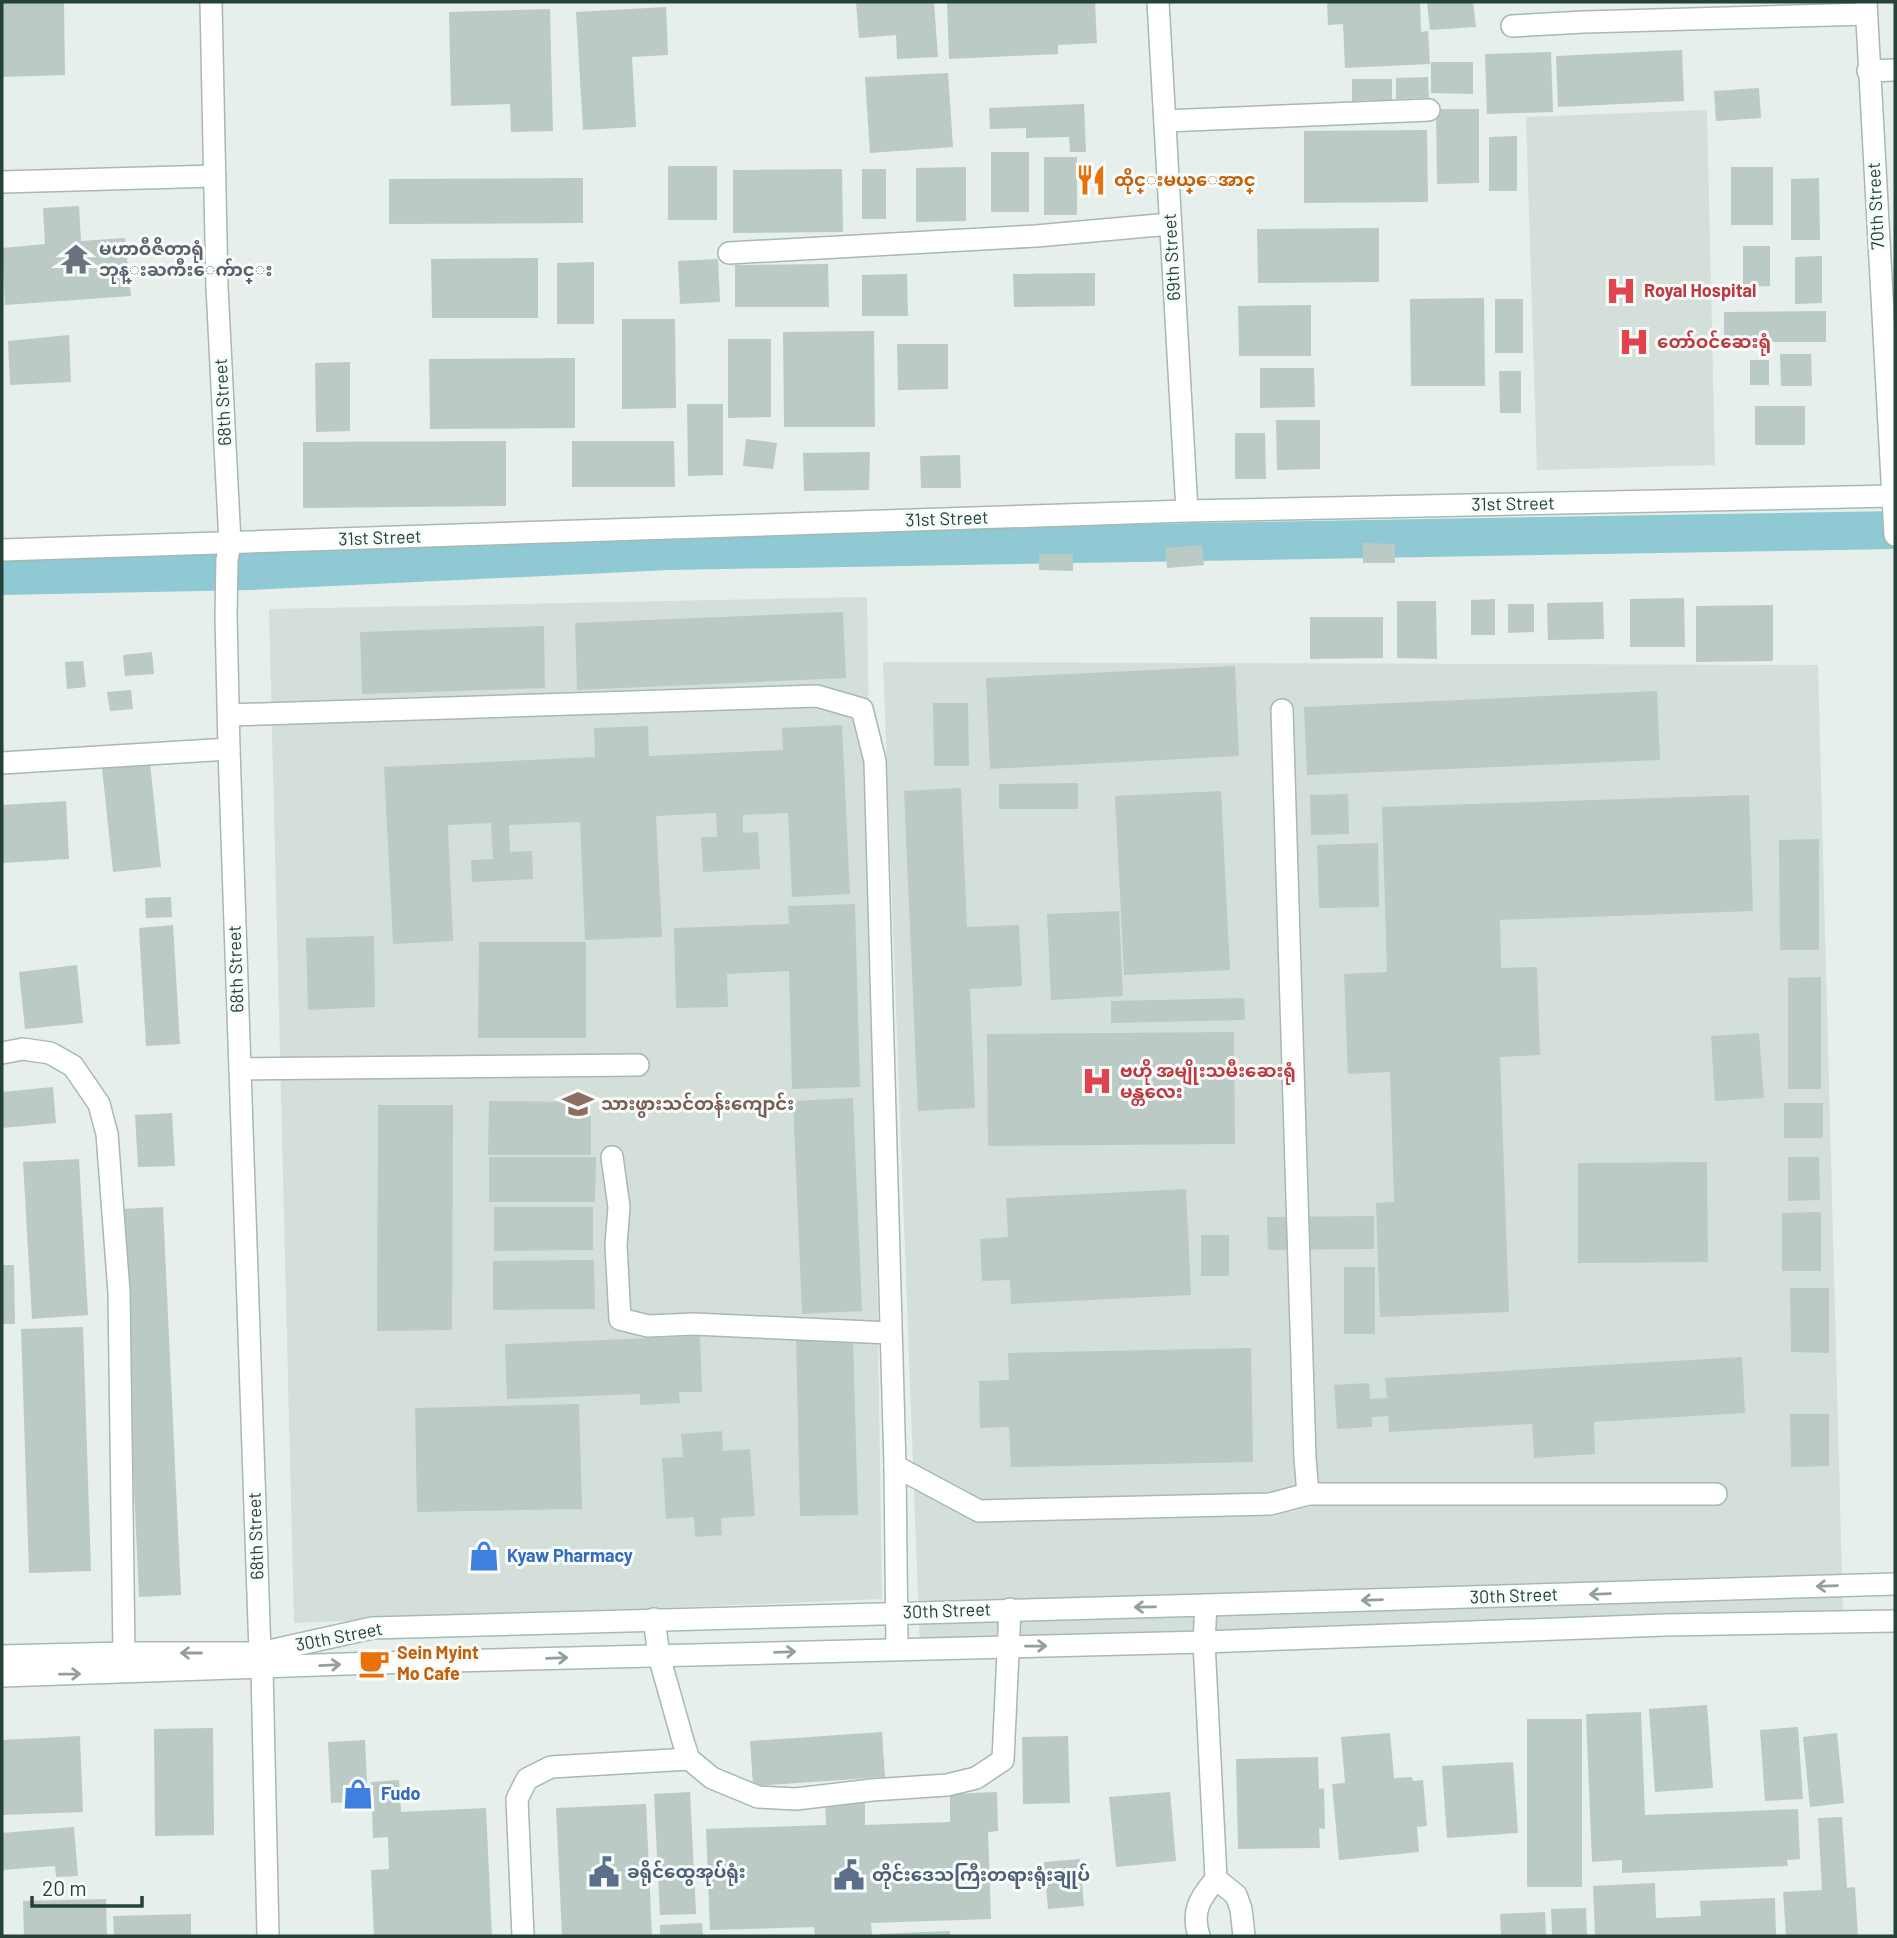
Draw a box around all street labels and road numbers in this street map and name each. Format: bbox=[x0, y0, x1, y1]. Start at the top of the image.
street label: 70th Street bbox=[1862, 162, 1888, 250]
street label: 69th Street bbox=[1158, 213, 1184, 301]
street label: 68th Street bbox=[209, 358, 235, 446]
street label: 31st Street bbox=[1471, 491, 1555, 515]
street label: 31st Street bbox=[905, 506, 989, 530]
street label: 31st Street bbox=[338, 525, 422, 549]
street label: 68th Street bbox=[222, 925, 248, 1013]
street label: 68th Street bbox=[242, 1492, 268, 1580]
street label: 30th Street bbox=[1469, 1582, 1559, 1608]
street label: 30th Street bbox=[902, 1597, 992, 1623]
street label: 30th Street bbox=[293, 1617, 384, 1655]

